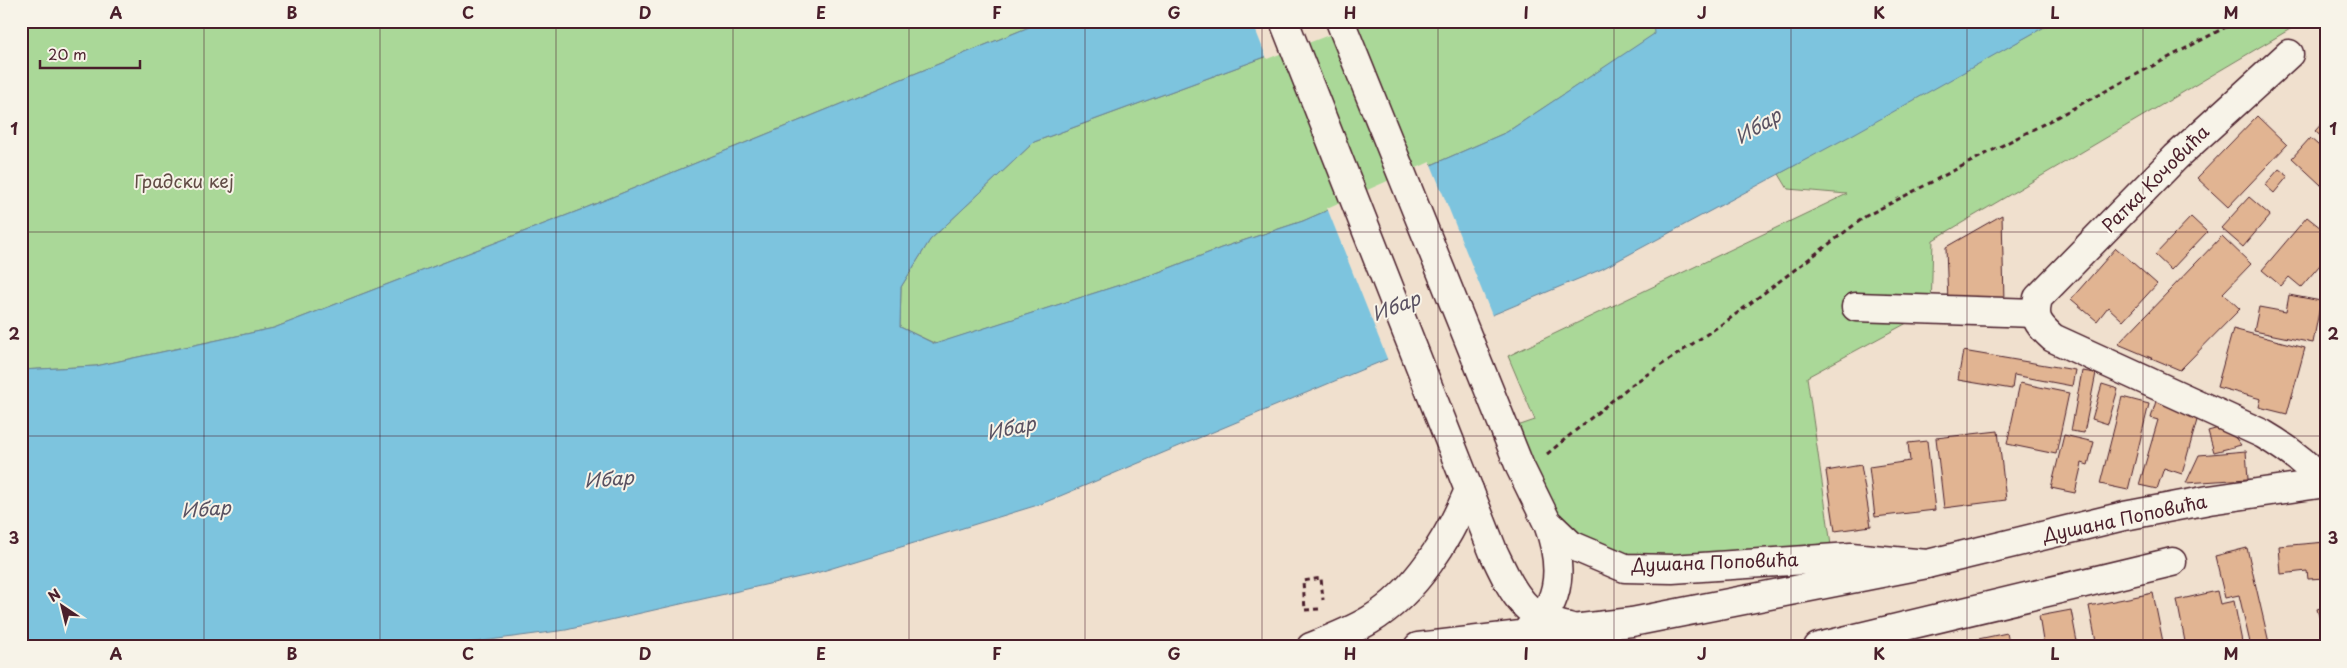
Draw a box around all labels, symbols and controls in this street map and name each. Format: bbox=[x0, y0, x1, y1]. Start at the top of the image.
text: A bbox=[110, 0, 123, 24]
text: B bbox=[287, 0, 298, 24]
text: C bbox=[462, 0, 474, 24]
text: D bbox=[639, 0, 651, 24]
text: E bbox=[816, 0, 826, 24]
text: F bbox=[992, 0, 1002, 24]
text: G bbox=[1167, 0, 1181, 24]
text: H bbox=[1344, 0, 1356, 24]
text: I bbox=[1523, 0, 1529, 24]
text: J bbox=[1697, 0, 1707, 24]
text: K bbox=[1873, 0, 1885, 24]
text: L bbox=[2050, 0, 2060, 24]
text: M bbox=[2223, 0, 2239, 24]
scale bar bbox=[40, 38, 140, 70]
text: 20 m bbox=[48, 42, 87, 65]
water label: Ибар bbox=[1729, 100, 1787, 150]
text: 1 bbox=[10, 116, 18, 140]
text: 1 bbox=[2329, 116, 2337, 140]
street label: Ратка Кочовића bbox=[2095, 118, 2215, 238]
park label: Градски кеј bbox=[134, 167, 234, 194]
water label: Ибар bbox=[1367, 283, 1425, 327]
text: 2 bbox=[8, 321, 20, 345]
text: 2 bbox=[2327, 321, 2339, 345]
water label: Ибар bbox=[984, 408, 1039, 446]
water label: Ибар bbox=[583, 462, 636, 494]
street label: Душана Поповића bbox=[2039, 487, 2210, 548]
water label: Ибар bbox=[180, 492, 233, 524]
text: 3 bbox=[9, 525, 19, 549]
text: 3 bbox=[2328, 525, 2338, 549]
street label: Душана Поповића bbox=[1630, 545, 1800, 578]
north arrow bbox=[38, 580, 88, 630]
text: N bbox=[44, 583, 65, 607]
text: A bbox=[110, 641, 123, 665]
text: B bbox=[287, 641, 298, 665]
text: C bbox=[462, 641, 474, 665]
text: D bbox=[639, 641, 651, 665]
text: E bbox=[816, 641, 826, 665]
text: F bbox=[992, 641, 1002, 665]
text: G bbox=[1167, 641, 1181, 665]
text: H bbox=[1344, 641, 1356, 665]
text: I bbox=[1523, 641, 1529, 665]
text: J bbox=[1697, 641, 1707, 665]
text: K bbox=[1873, 641, 1885, 665]
text: L bbox=[2050, 641, 2060, 665]
text: M bbox=[2223, 641, 2239, 665]

